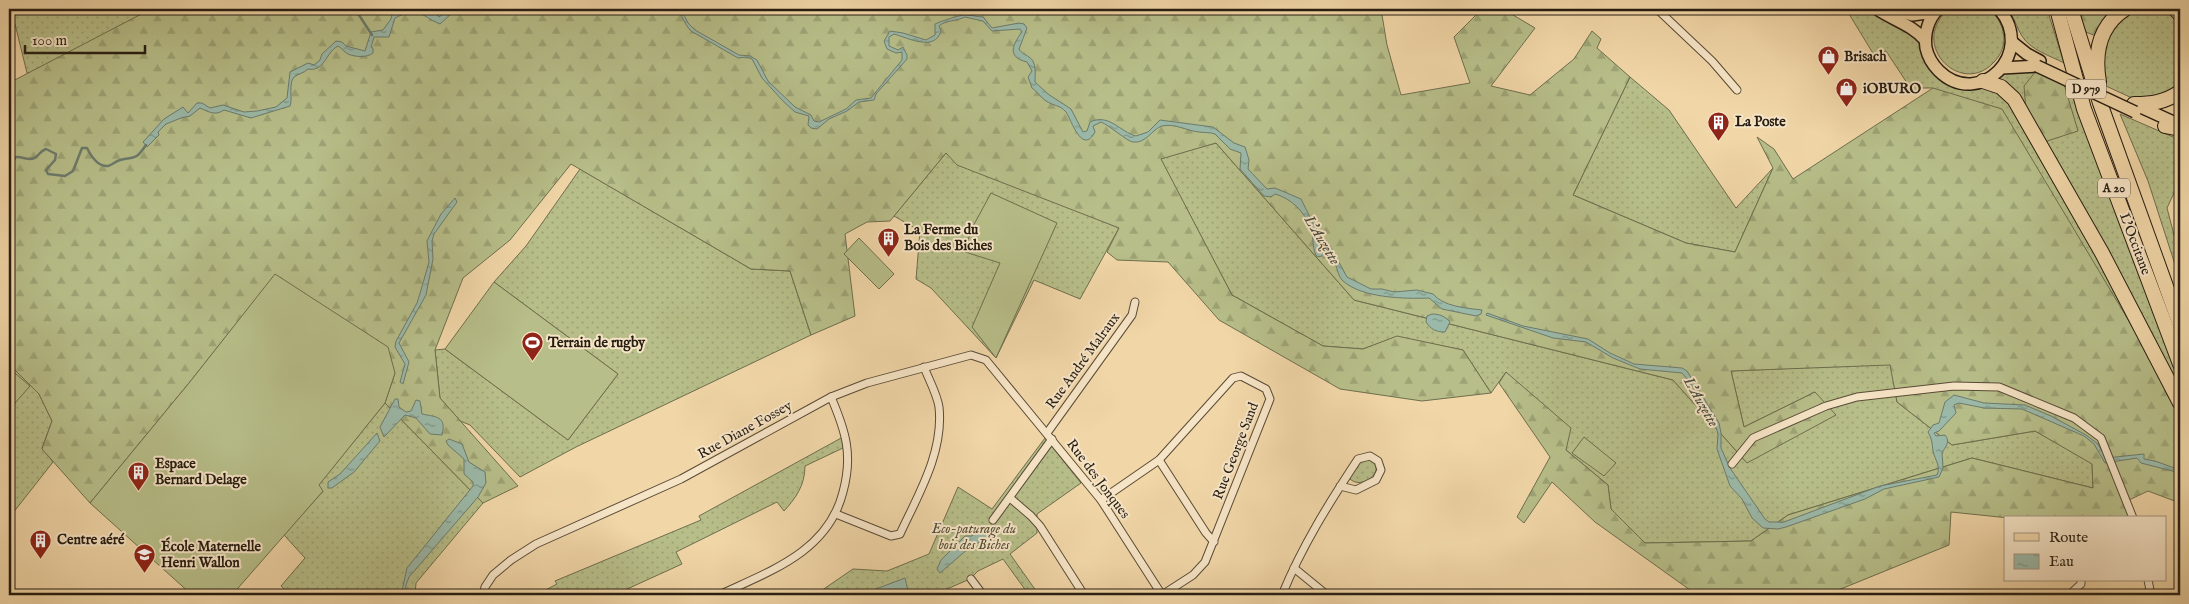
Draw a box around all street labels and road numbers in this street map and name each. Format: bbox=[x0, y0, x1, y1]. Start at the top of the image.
road number: D 979 bbox=[2066, 80, 2106, 98]
road number: A 20 bbox=[2098, 178, 2130, 198]
street label: L'Occitane bbox=[2115, 210, 2155, 278]
street label: Rue André Malraux bbox=[1042, 309, 1124, 413]
street label: Rue Diane Fossey bbox=[695, 397, 795, 463]
street label: Rue George Sand bbox=[1209, 399, 1263, 502]
street label: Rue des Jonques bbox=[1062, 436, 1134, 522]

